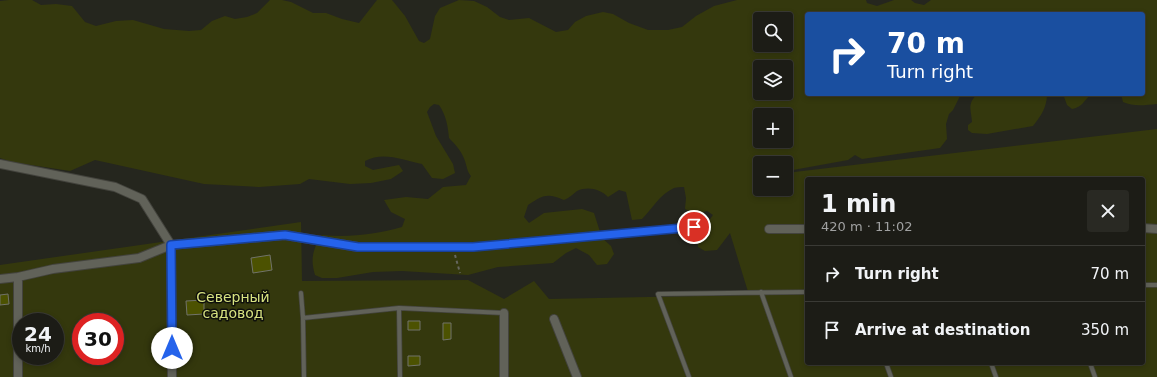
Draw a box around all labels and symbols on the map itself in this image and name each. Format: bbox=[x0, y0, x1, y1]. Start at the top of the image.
pin bbox=[677, 210, 711, 244]
park label: Северный садовод bbox=[196, 289, 270, 321]
speed limit sign: 30 bbox=[72, 313, 124, 365]
position arrow bbox=[151, 327, 193, 369]

